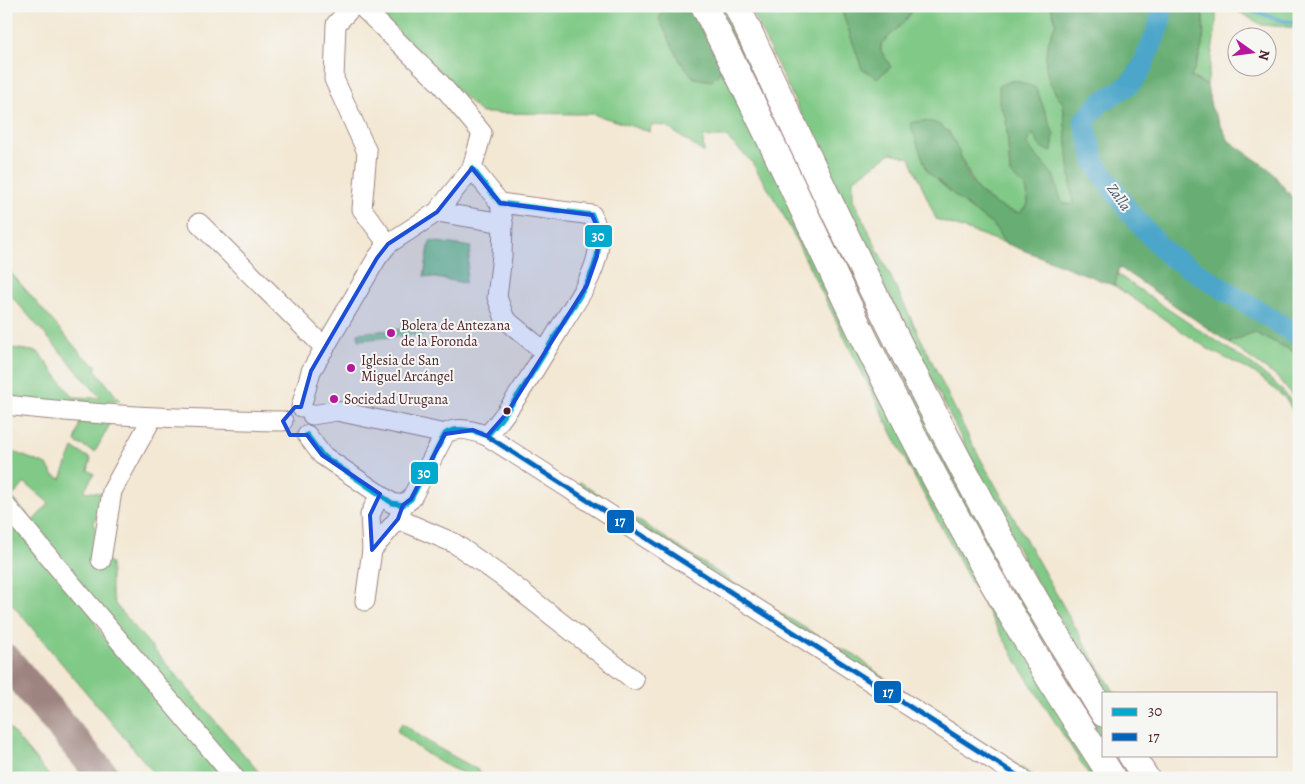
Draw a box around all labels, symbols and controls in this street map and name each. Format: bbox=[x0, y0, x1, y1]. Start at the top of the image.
north arrow bbox=[1228, 28, 1278, 78]
text: N bbox=[1254, 48, 1275, 62]
water label: Zalla bbox=[1102, 179, 1136, 215]
line badge: 30 bbox=[584, 224, 613, 248]
text: 30 bbox=[591, 227, 605, 246]
place label: Bolera de Antezana de la Foronda bbox=[401, 316, 511, 351]
marker: Bolera de Antezana de la Foronda bbox=[385, 327, 397, 339]
place label: Iglesia de San Miguel Arcángel bbox=[361, 351, 454, 386]
marker: Iglesia de San Miguel Arcángel bbox=[345, 362, 357, 374]
place label: Sociedad Urugana bbox=[344, 390, 449, 409]
marker: Sociedad Urugana bbox=[328, 393, 340, 405]
unlabelled marker bbox=[502, 406, 512, 416]
line badge: 30 bbox=[410, 461, 439, 485]
text: 30 bbox=[417, 464, 431, 483]
line badge: 17 bbox=[606, 509, 635, 534]
text: 17 bbox=[615, 512, 626, 531]
line badge: 17 bbox=[873, 680, 902, 704]
text: 17 bbox=[883, 683, 894, 702]
legend bbox=[1102, 692, 1278, 756]
text: 30 bbox=[1148, 701, 1162, 721]
text: 17 bbox=[1148, 727, 1160, 747]

